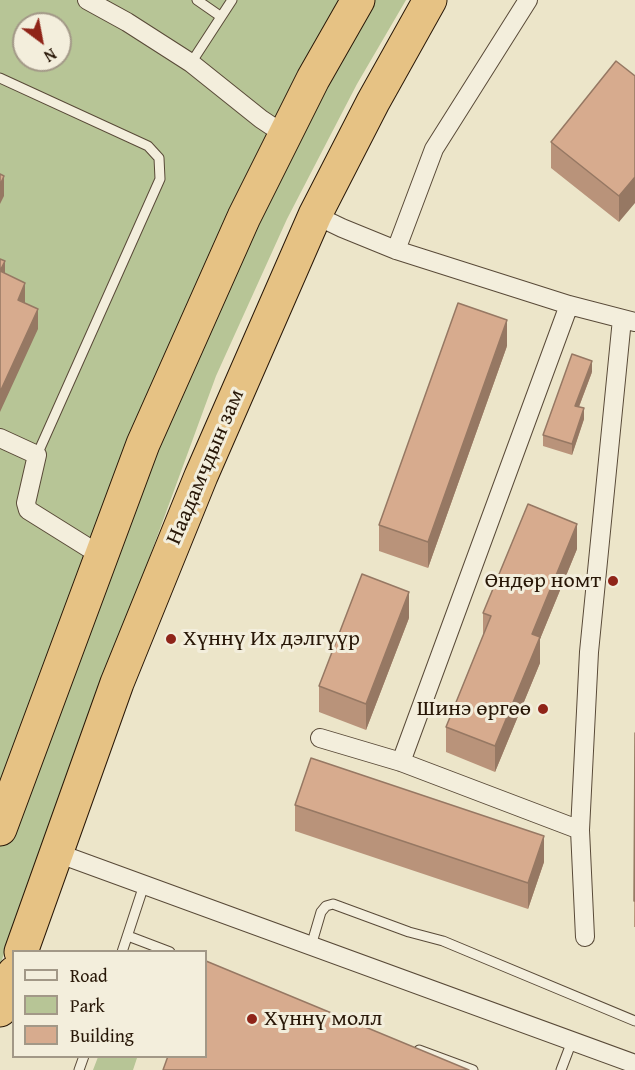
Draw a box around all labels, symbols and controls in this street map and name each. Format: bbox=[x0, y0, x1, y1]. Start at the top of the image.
north arrow bbox=[12, 12, 72, 72]
text: N bbox=[40, 43, 61, 69]
street label: Наадамчдын зам bbox=[161, 385, 251, 549]
place label: Өндөр номт bbox=[485, 568, 601, 594]
marker: Өндөр номт bbox=[606, 574, 620, 588]
place label: Хүннү Их дэлгүүр bbox=[183, 626, 360, 652]
marker: Хүннү Их дэлгүүр bbox=[164, 632, 178, 646]
place label: Шинэ өргөө bbox=[417, 696, 531, 722]
marker: Шинэ өргөө bbox=[536, 702, 550, 716]
legend bbox=[12, 950, 207, 1058]
text: Road bbox=[70, 962, 108, 989]
text: Park bbox=[70, 992, 105, 1019]
place label: Хүннү молл bbox=[264, 1006, 382, 1032]
marker: Хүннү молл bbox=[245, 1012, 259, 1026]
text: Building bbox=[70, 1022, 134, 1049]

